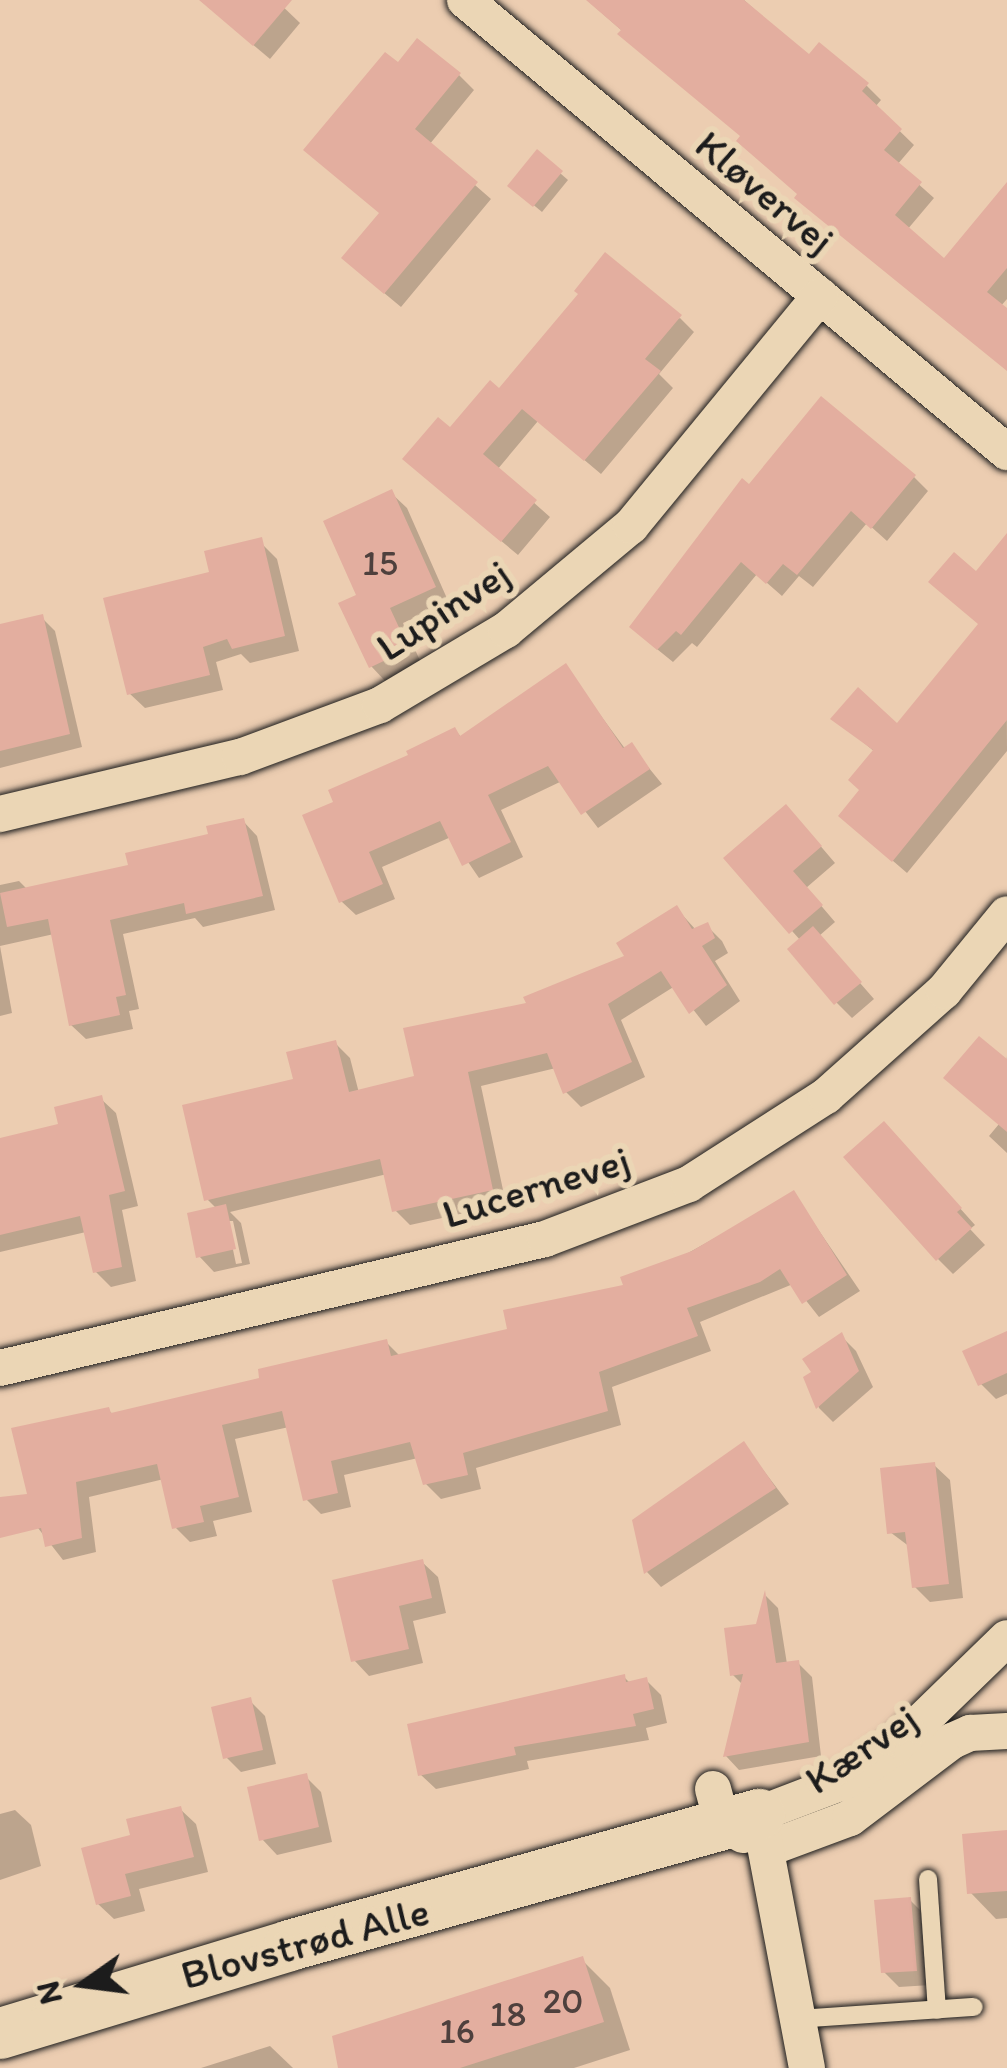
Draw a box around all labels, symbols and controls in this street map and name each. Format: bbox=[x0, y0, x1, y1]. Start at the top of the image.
street label: Kløvervej bbox=[685, 119, 845, 265]
house number: 15 bbox=[362, 541, 398, 585]
street label: Lupinvej bbox=[367, 548, 519, 672]
street label: Lucernevej bbox=[436, 1135, 636, 1239]
street label: Kærvej bbox=[795, 1693, 927, 1805]
street label: Blovstrød Alle bbox=[175, 1886, 435, 2000]
north arrow bbox=[24, 1924, 144, 2044]
text: N bbox=[27, 1977, 70, 2008]
house number: 20 bbox=[542, 1979, 584, 2023]
house number: 18 bbox=[490, 1992, 526, 2036]
house number: 16 bbox=[439, 2009, 475, 2053]

